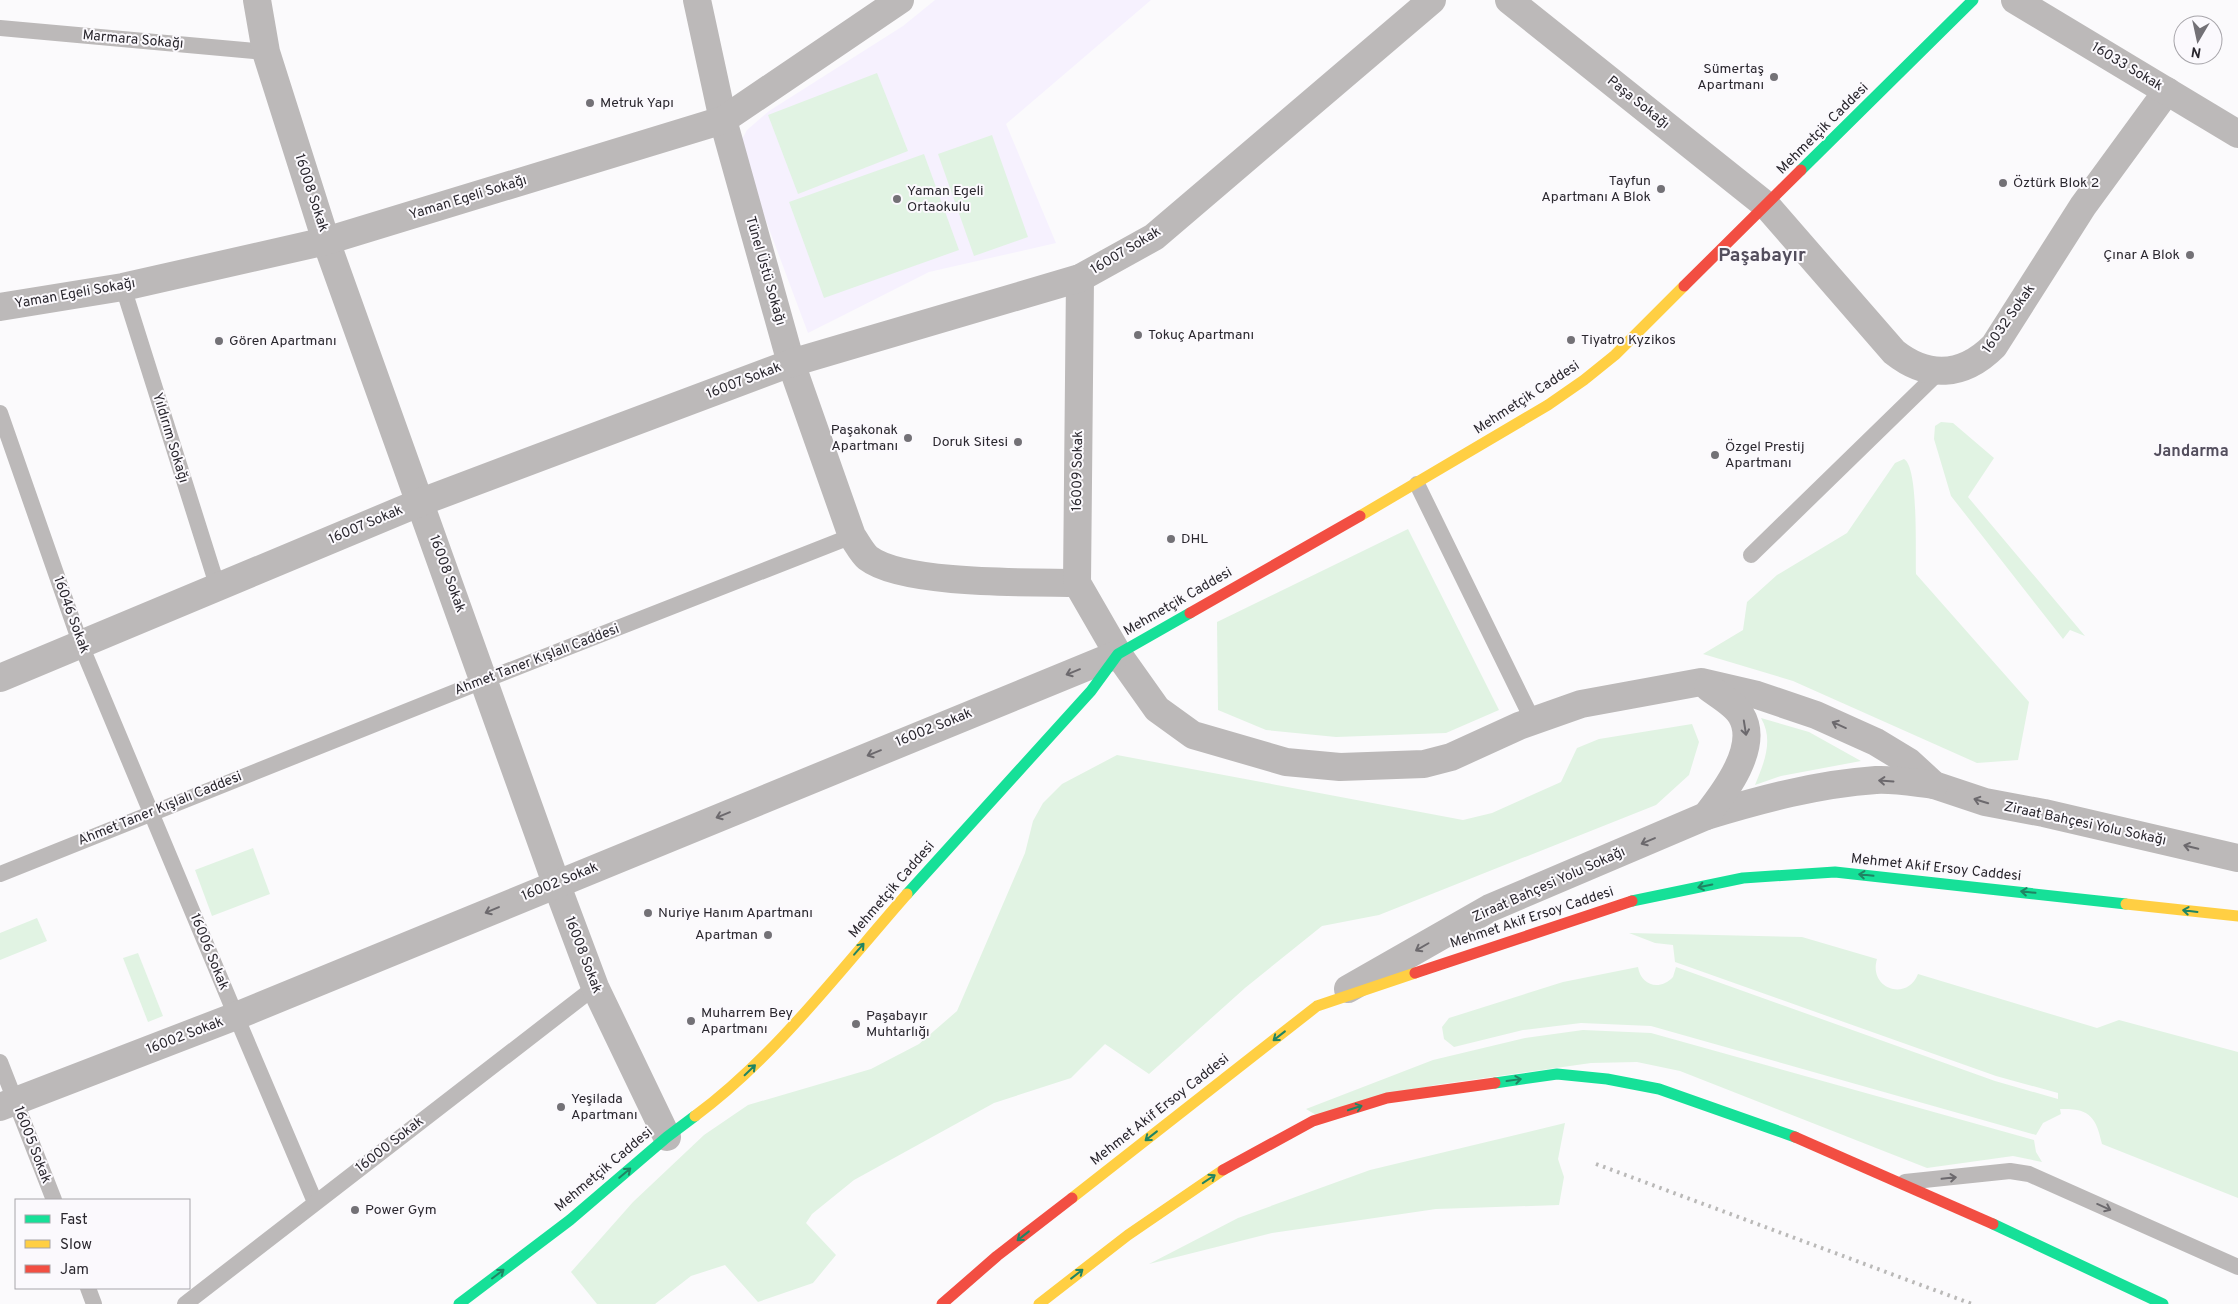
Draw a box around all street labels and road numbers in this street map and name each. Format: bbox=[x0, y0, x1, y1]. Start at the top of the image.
street label: Marmara Sokağı bbox=[82, 27, 184, 53]
street label: 16033 Sokak bbox=[2088, 39, 2166, 95]
street label: Paşa Sokağı bbox=[1603, 73, 1673, 133]
street label: Mehmetçik Caddesi bbox=[1774, 80, 1872, 178]
street label: 16008 Sokak bbox=[290, 152, 332, 234]
street label: Yaman Egeli Sokağı bbox=[407, 172, 529, 224]
street label: Tünel Üstü Sokağı bbox=[741, 214, 790, 327]
street label: 16007 Sokak bbox=[1088, 223, 1164, 279]
street label: Yaman Egeli Sokağı bbox=[13, 275, 137, 313]
street label: 16032 Sokak bbox=[1979, 281, 2039, 357]
street label: Mehmetçik Caddesi bbox=[1471, 357, 1583, 439]
street label: 16007 Sokak bbox=[704, 359, 784, 403]
street label: Yıldırım Sokağı bbox=[148, 391, 192, 485]
street label: 16009 Sokak bbox=[1069, 430, 1087, 512]
street label: 16007 Sokak bbox=[326, 502, 406, 548]
street label: 16008 Sokak bbox=[425, 533, 469, 615]
street label: Mehmetçik Caddesi bbox=[1121, 564, 1235, 640]
street label: 16046 Sokak bbox=[49, 574, 93, 656]
street label: Ahmet Taner Kışlalı Caddesi bbox=[452, 621, 622, 699]
street label: 16002 Sokak bbox=[893, 705, 975, 751]
street label: Ahmet Taner Kışlalı Caddesi bbox=[76, 768, 244, 850]
street label: Ziraat Bahçesi Yolu Sokağı bbox=[2002, 798, 2168, 850]
street label: Mehmetçik Caddesi bbox=[845, 838, 939, 942]
street label: Ziraat Bahçesi Yolu Sokağı bbox=[1470, 844, 1628, 926]
street label: Mehmet Akif Ersoy Caddesi bbox=[1850, 851, 2022, 885]
street label: 16002 Sokak bbox=[519, 859, 601, 905]
street label: Mehmet Akif Ersoy Caddesi bbox=[1448, 883, 1616, 953]
street label: 16006 Sokak bbox=[186, 911, 232, 993]
street label: 16008 Sokak bbox=[561, 914, 605, 996]
street label: 16002 Sokak bbox=[144, 1014, 226, 1058]
street label: Mehmet Akif Ersoy Caddesi bbox=[1087, 1051, 1233, 1169]
street label: 16005 Sokak bbox=[10, 1104, 54, 1186]
street label: 16000 Sokak bbox=[353, 1113, 427, 1177]
street label: Mehmetçik Caddesi bbox=[552, 1124, 656, 1216]

